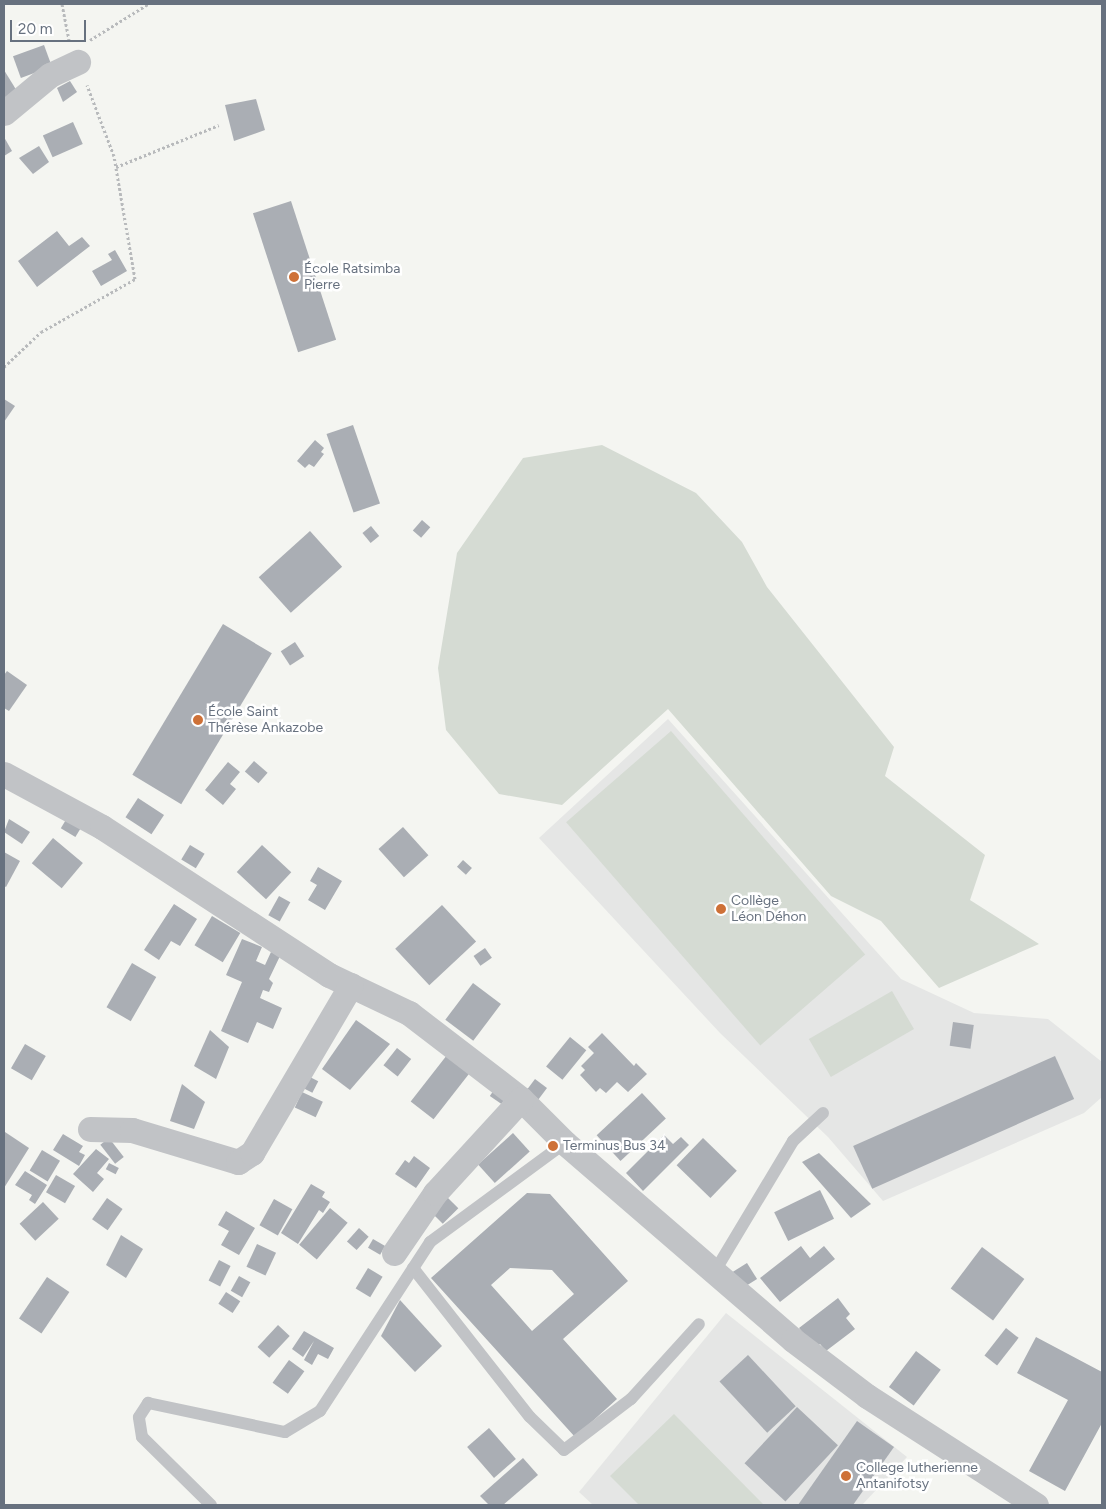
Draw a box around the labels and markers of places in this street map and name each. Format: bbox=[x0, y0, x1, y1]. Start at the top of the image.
place label: École Ratsimba Pierre bbox=[304, 261, 400, 294]
marker: École Ratsimba Pierre bbox=[288, 271, 300, 283]
place label: École Saint Thérèse Ankazobe bbox=[208, 704, 323, 736]
marker: École Saint Thérèse Ankazobe bbox=[192, 714, 204, 726]
place label: Collège Léon Déhon bbox=[731, 893, 806, 926]
marker: Collège Léon Déhon bbox=[715, 903, 727, 915]
place label: Terminus Bus 34 bbox=[563, 1138, 666, 1154]
marker: Terminus Bus 34 bbox=[547, 1140, 559, 1152]
place label: College lutherienne Antanifotsy bbox=[856, 1460, 978, 1492]
marker: College lutherienne Antanifotsy bbox=[840, 1470, 852, 1482]

